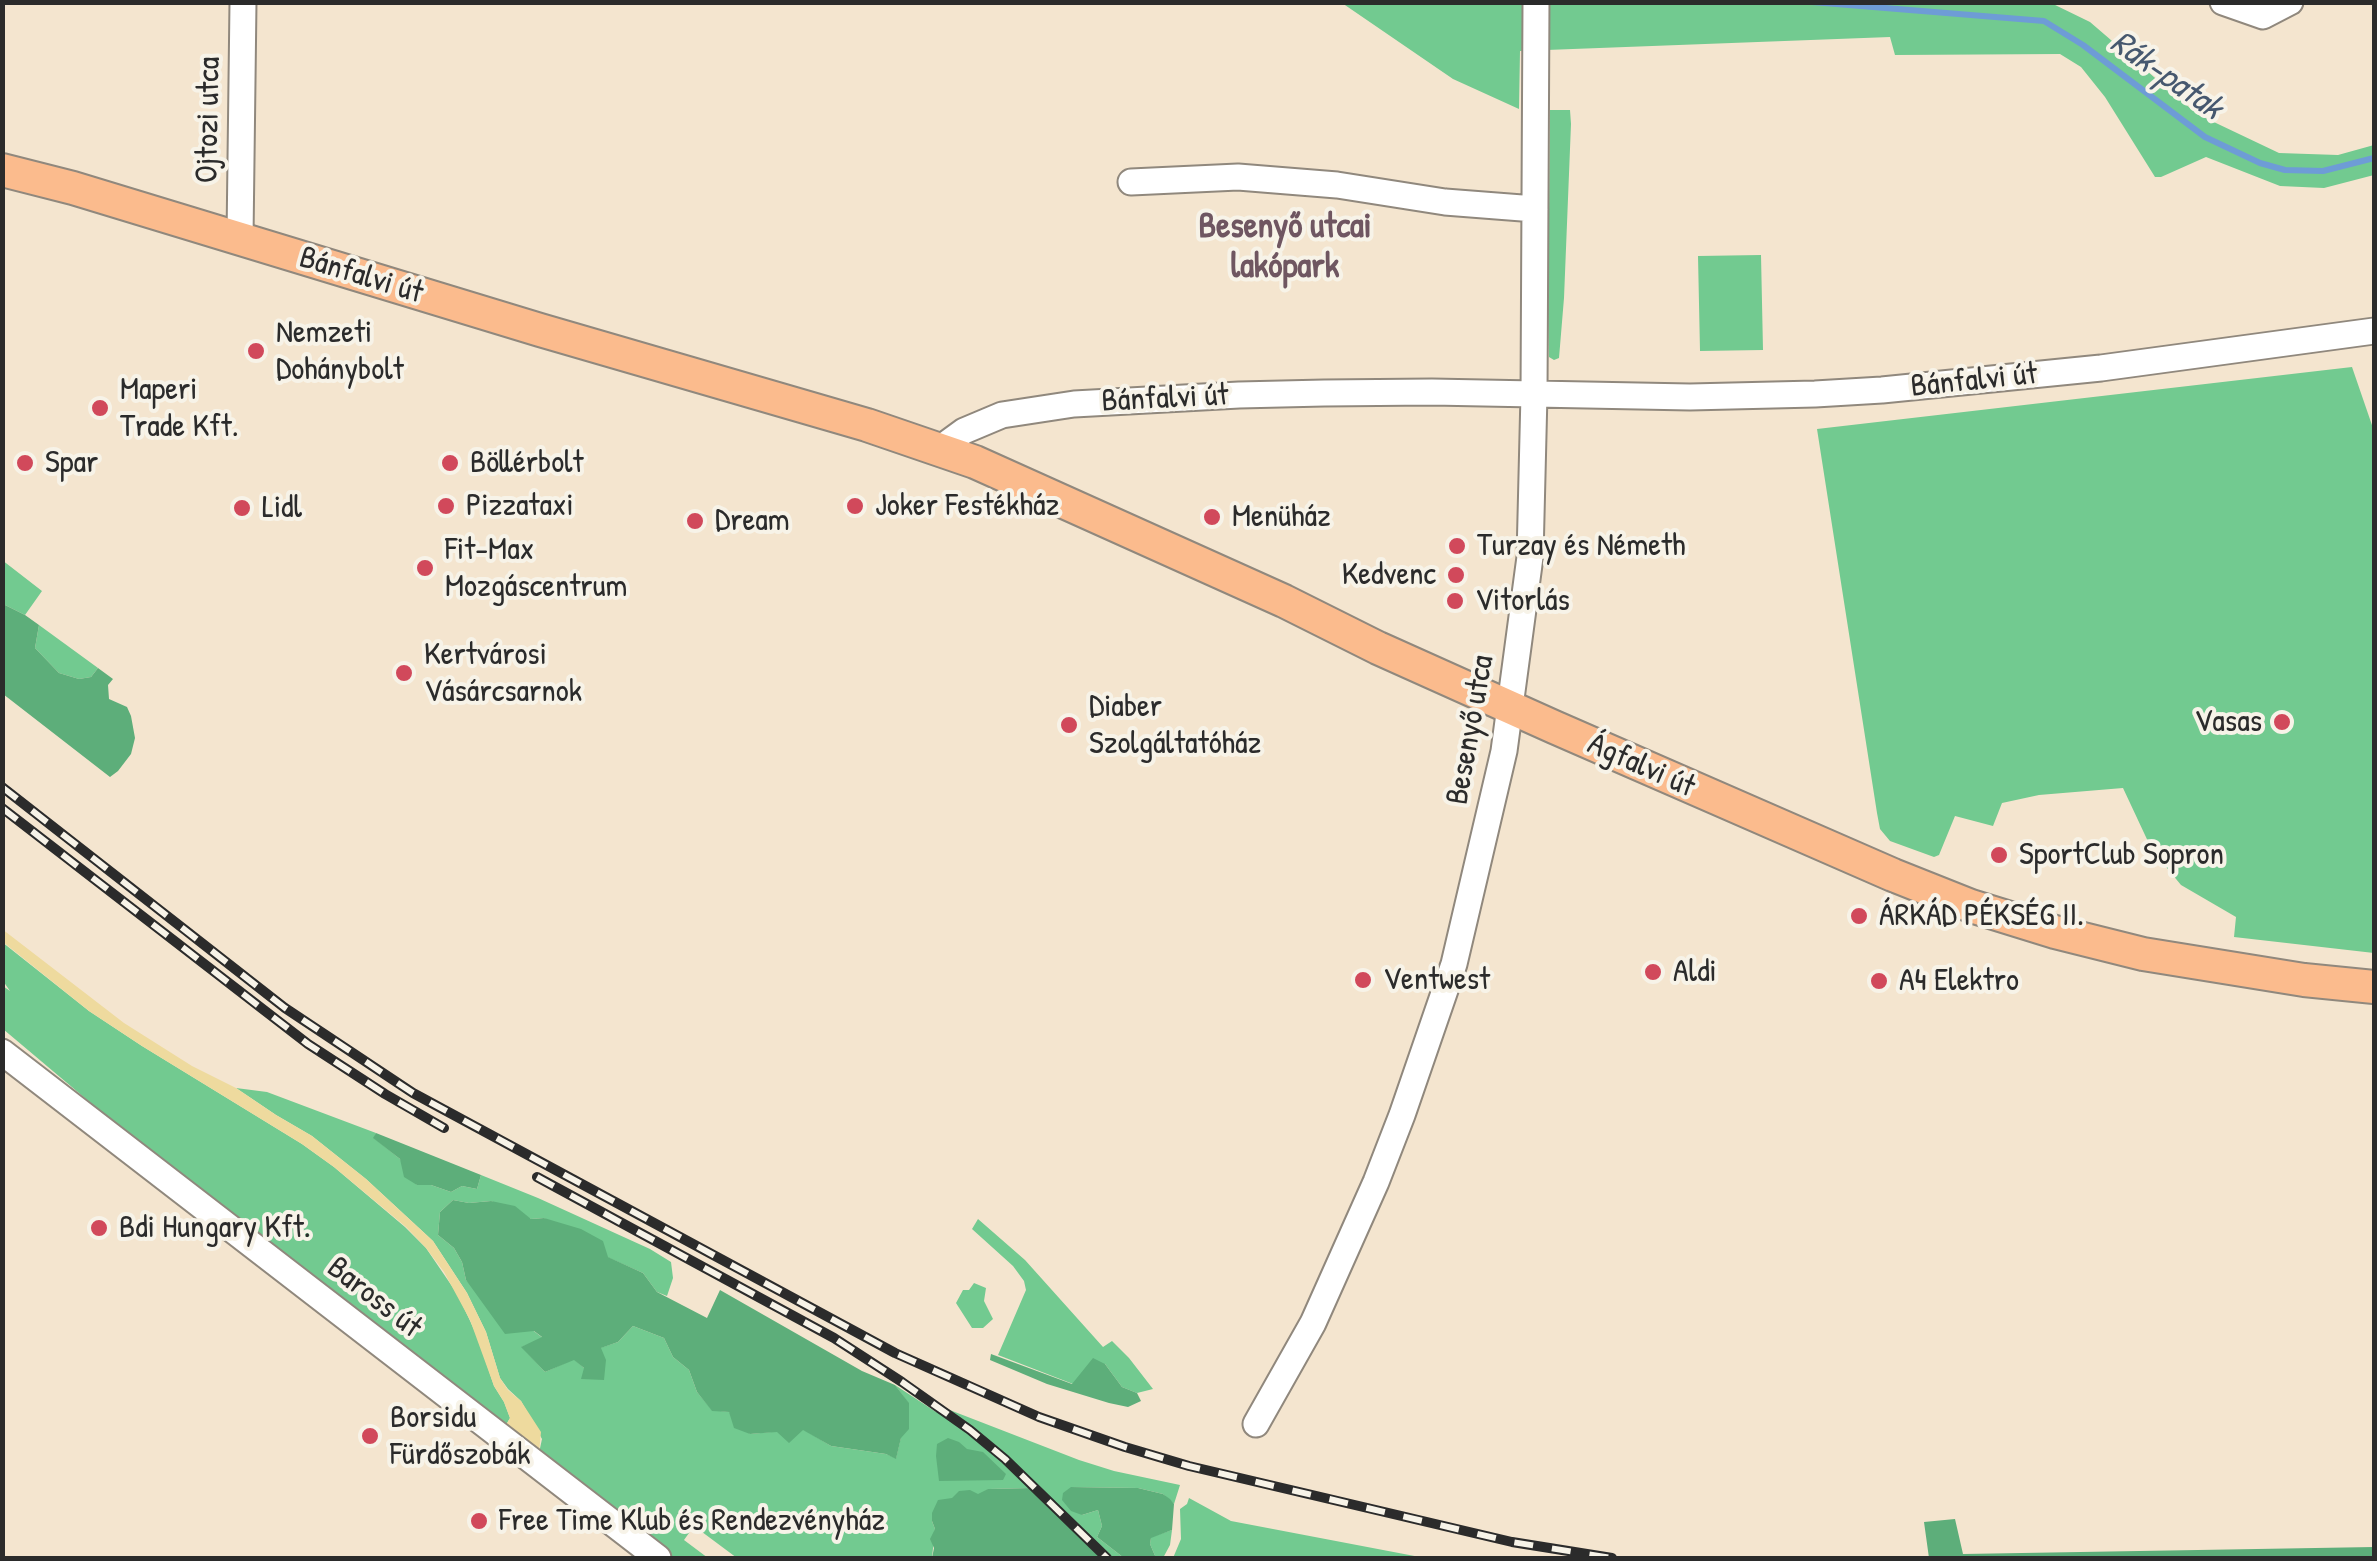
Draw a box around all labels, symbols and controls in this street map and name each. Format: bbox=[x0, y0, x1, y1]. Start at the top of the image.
water label: Rák-patak bbox=[2102, 22, 2230, 130]
street label: Ojtozi utca bbox=[189, 57, 229, 183]
district label: Besenyő utcai lakópark bbox=[1198, 207, 1372, 289]
street label: Bánfalvi út bbox=[295, 239, 427, 313]
place label: Nemzeti Dohánybolt bbox=[276, 314, 404, 389]
marker: Nemzeti Dohánybolt bbox=[245, 340, 267, 362]
street label: Bánfalvi út bbox=[1909, 355, 2039, 407]
place label: Maperi Trade Kft. bbox=[120, 371, 238, 446]
street label: Bánfalvi út bbox=[1101, 377, 1229, 421]
marker: Maperi Trade Kft. bbox=[89, 397, 111, 419]
place label: Spar bbox=[45, 444, 98, 482]
place label: Böllérbolt bbox=[470, 444, 584, 482]
marker: Spar bbox=[14, 452, 36, 474]
marker: Böllérbolt bbox=[439, 452, 461, 474]
place label: Pizzataxi bbox=[466, 487, 574, 525]
place label: Joker Festékház bbox=[875, 487, 1059, 525]
place label: Lidl bbox=[262, 489, 302, 527]
marker: Pizzataxi bbox=[435, 495, 457, 517]
marker: Joker Festékház bbox=[844, 495, 866, 517]
marker: Lidl bbox=[231, 497, 253, 519]
place label: Menüház bbox=[1232, 498, 1331, 536]
place label: Dream bbox=[715, 502, 790, 540]
marker: Menüház bbox=[1201, 506, 1223, 528]
marker: Dream bbox=[684, 510, 706, 532]
place label: Turzay és Németh bbox=[1477, 527, 1685, 565]
place label: Fit-Max Mozgáscentrum bbox=[445, 531, 627, 606]
marker: Turzay és Németh bbox=[1446, 535, 1468, 557]
place label: Kedvenc bbox=[1342, 556, 1436, 594]
marker: Fit-Max Mozgáscentrum bbox=[414, 557, 436, 579]
marker: Kedvenc bbox=[1445, 564, 1467, 586]
place label: Vitorlás bbox=[1475, 582, 1570, 620]
marker: Vitorlás bbox=[1444, 590, 1466, 612]
place label: Kertvárosi Vásárcsarnok bbox=[424, 636, 582, 711]
street label: Besenyő utca bbox=[1439, 652, 1503, 808]
marker: Kertvárosi Vásárcsarnok bbox=[393, 662, 415, 684]
place label: Diaber Szolgáltatóház bbox=[1089, 688, 1261, 763]
place label: Vasas bbox=[2194, 703, 2262, 741]
marker: Vasas bbox=[2271, 711, 2293, 733]
marker: Diaber Szolgáltatóház bbox=[1058, 714, 1080, 736]
street label: Ágfalvi út bbox=[1581, 725, 1701, 807]
place label: SportClub Sopron bbox=[2019, 836, 2224, 874]
marker: SportClub Sopron bbox=[1988, 844, 2010, 866]
place label: ÁRKÁD PÉKSÉG II. bbox=[1879, 897, 2084, 935]
marker: ÁRKÁD PÉKSÉG II. bbox=[1848, 905, 1870, 927]
place label: Aldi bbox=[1673, 953, 1717, 991]
place label: Ventwest bbox=[1383, 961, 1490, 999]
marker: Aldi bbox=[1642, 961, 1664, 983]
place label: A4 Elektro bbox=[1899, 962, 2019, 1000]
marker: Ventwest bbox=[1352, 969, 1374, 991]
marker: A4 Elektro bbox=[1868, 970, 1890, 992]
place label: Bdi Hungary Kft. bbox=[119, 1209, 311, 1247]
marker: Bdi Hungary Kft. bbox=[88, 1217, 110, 1239]
street label: Baross út bbox=[319, 1249, 429, 1347]
place label: Borsidu Fürdőszobák bbox=[390, 1399, 530, 1474]
marker: Borsidu Fürdőszobák bbox=[359, 1425, 381, 1447]
place label: Free Time Klub és Rendezvényház bbox=[499, 1502, 885, 1540]
marker: Free Time Klub és Rendezvényház bbox=[468, 1510, 490, 1532]

